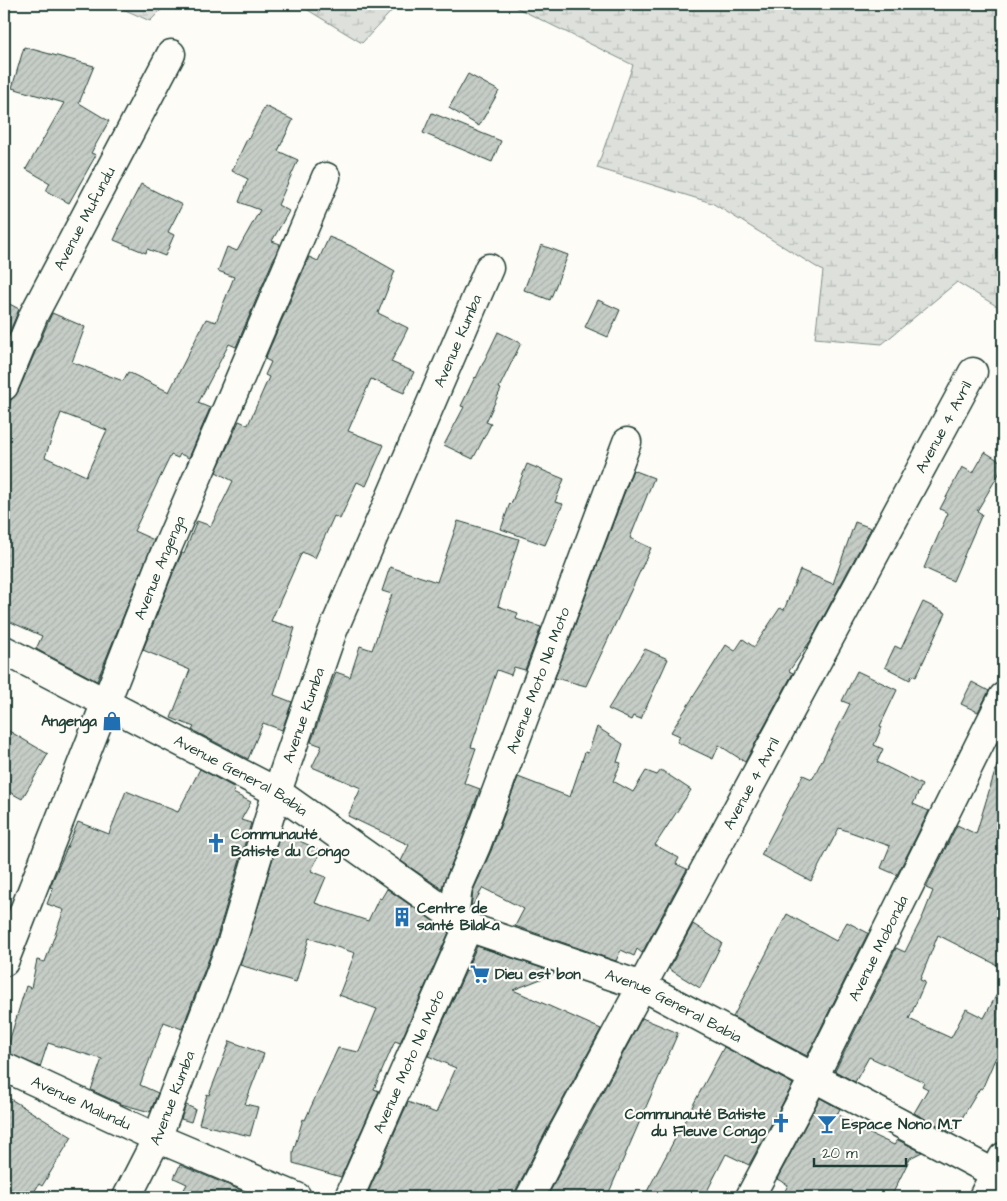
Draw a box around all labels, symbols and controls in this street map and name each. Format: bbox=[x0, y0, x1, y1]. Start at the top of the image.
street label: Avenue Mufundu bbox=[48, 163, 120, 274]
street label: Avenue Kumba bbox=[428, 291, 487, 391]
street label: Avenue 4 Avril bbox=[910, 377, 977, 477]
street label: Avenue Angenga bbox=[129, 512, 190, 623]
street label: Avenue Moto Na Moto bbox=[501, 604, 575, 756]
street label: Avenue Kumba bbox=[277, 664, 330, 765]
shop icon: Angenga bbox=[101, 710, 123, 732]
place label: Angenga bbox=[41, 711, 97, 734]
street label: Avenue General Babia bbox=[170, 730, 312, 821]
street label: Avenue 4 Avril bbox=[718, 734, 784, 833]
place label: Communauté Batiste du Congo bbox=[231, 824, 350, 864]
church icon: Communauté Batiste du Congo bbox=[205, 832, 227, 854]
street label: Avenue Mobonda bbox=[843, 891, 913, 1004]
place label: Centre de santé Bilaka bbox=[417, 898, 500, 936]
building icon: Centre de santé Bilaka bbox=[391, 906, 413, 928]
supermarket icon: Dieu est bon bbox=[469, 963, 491, 985]
place label: Dieu est bon bbox=[495, 964, 581, 985]
street label: Avenue General Babia bbox=[602, 964, 746, 1048]
street label: Avenue Moto Na Moto bbox=[368, 986, 450, 1137]
street label: Avenue Kumba bbox=[145, 1048, 200, 1149]
street label: Avenue Malundu bbox=[28, 1071, 135, 1135]
place label: Communauté Batiste du Fleuve Congo bbox=[625, 1104, 767, 1144]
church icon: Communauté Batiste du Fleuve Congo bbox=[770, 1112, 792, 1134]
bar icon: Espace Nono M.T bbox=[816, 1113, 838, 1135]
place label: Espace Nono M.T bbox=[842, 1114, 962, 1135]
scale bar bbox=[814, 1136, 907, 1168]
text: 20 m bbox=[822, 1143, 858, 1164]

